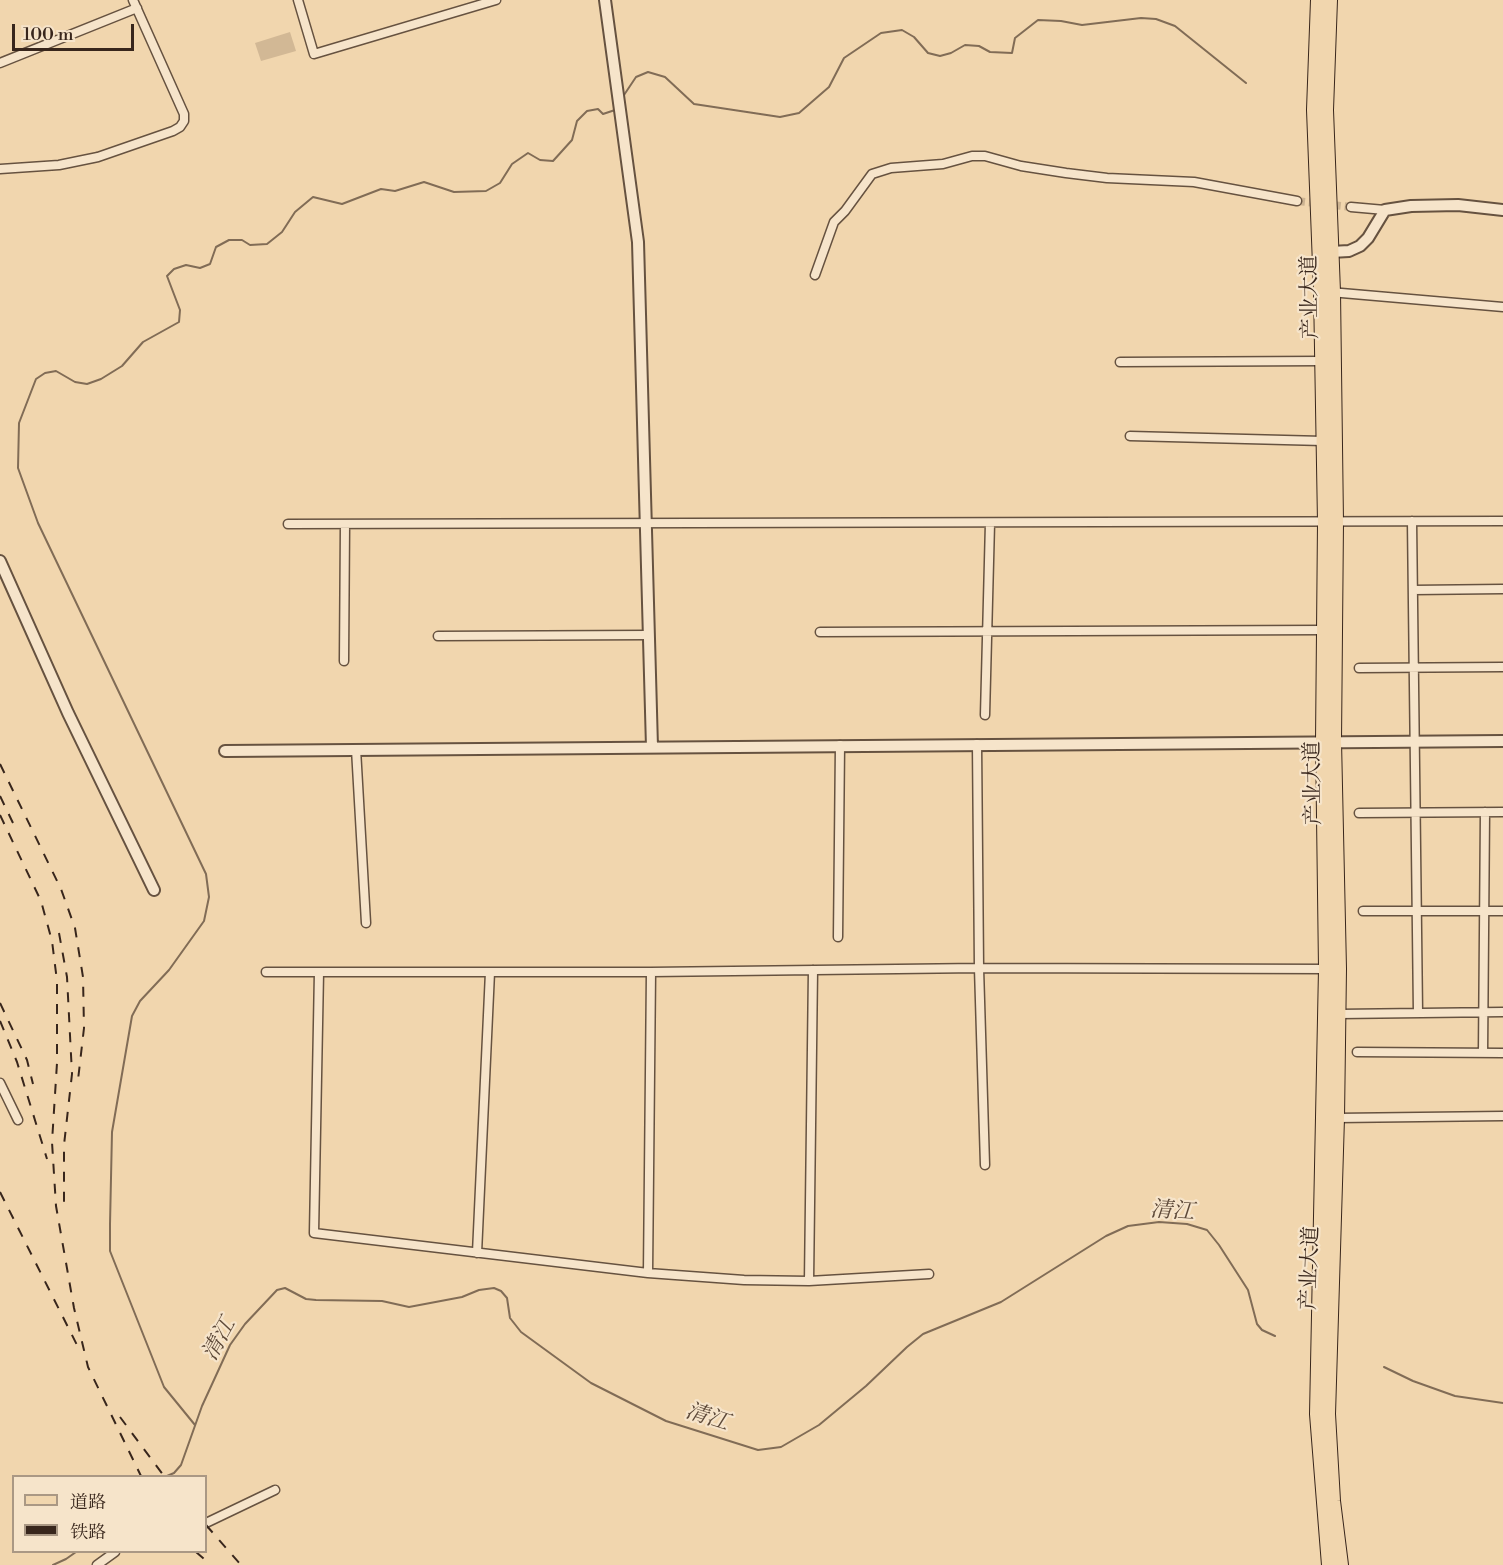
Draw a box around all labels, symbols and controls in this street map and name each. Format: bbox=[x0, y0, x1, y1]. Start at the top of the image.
scale bar bbox=[15, 12, 136, 50]
text: 100 m bbox=[23, 23, 74, 46]
street label: 产业大道 bbox=[1298, 255, 1324, 339]
street label: 产业大道 bbox=[1301, 741, 1327, 825]
water label: 清江 bbox=[1149, 1197, 1195, 1227]
street label: 产业大道 bbox=[1297, 1226, 1325, 1310]
water label: 清江 bbox=[198, 1314, 242, 1366]
water label: 清江 bbox=[682, 1399, 732, 1437]
legend bbox=[12, 1475, 207, 1553]
text: 道路 bbox=[70, 1491, 106, 1514]
text: 铁路 bbox=[70, 1521, 106, 1544]

